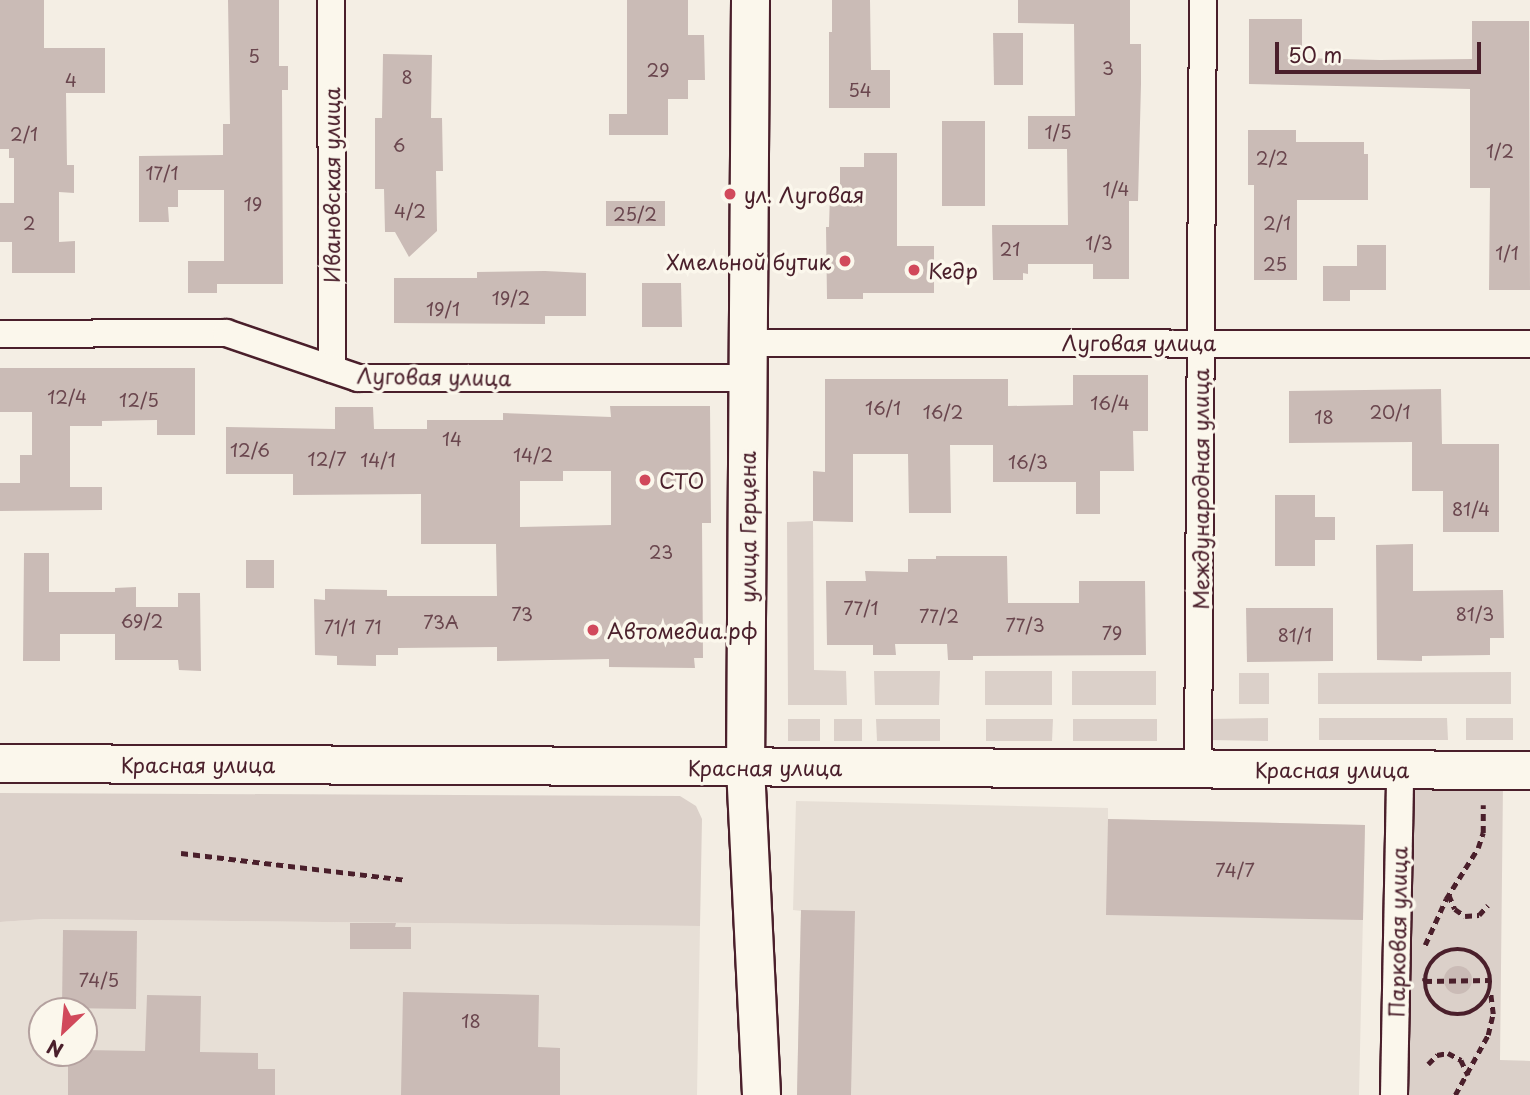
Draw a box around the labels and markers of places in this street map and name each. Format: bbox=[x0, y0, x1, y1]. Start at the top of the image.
place label: ул. Луговая bbox=[744, 181, 865, 207]
marker: ул. Луговая bbox=[722, 186, 738, 202]
place label: Хмельной бутик bbox=[666, 248, 831, 274]
marker: Хмельной бутик bbox=[837, 253, 853, 269]
place label: Кедр bbox=[928, 257, 978, 283]
marker: Кедр bbox=[906, 262, 922, 278]
place label: СТО bbox=[659, 467, 704, 493]
marker: СТО bbox=[637, 472, 653, 488]
place label: Автомедиа.рф bbox=[607, 617, 758, 643]
marker: Автомедиа.рф bbox=[585, 622, 601, 638]

